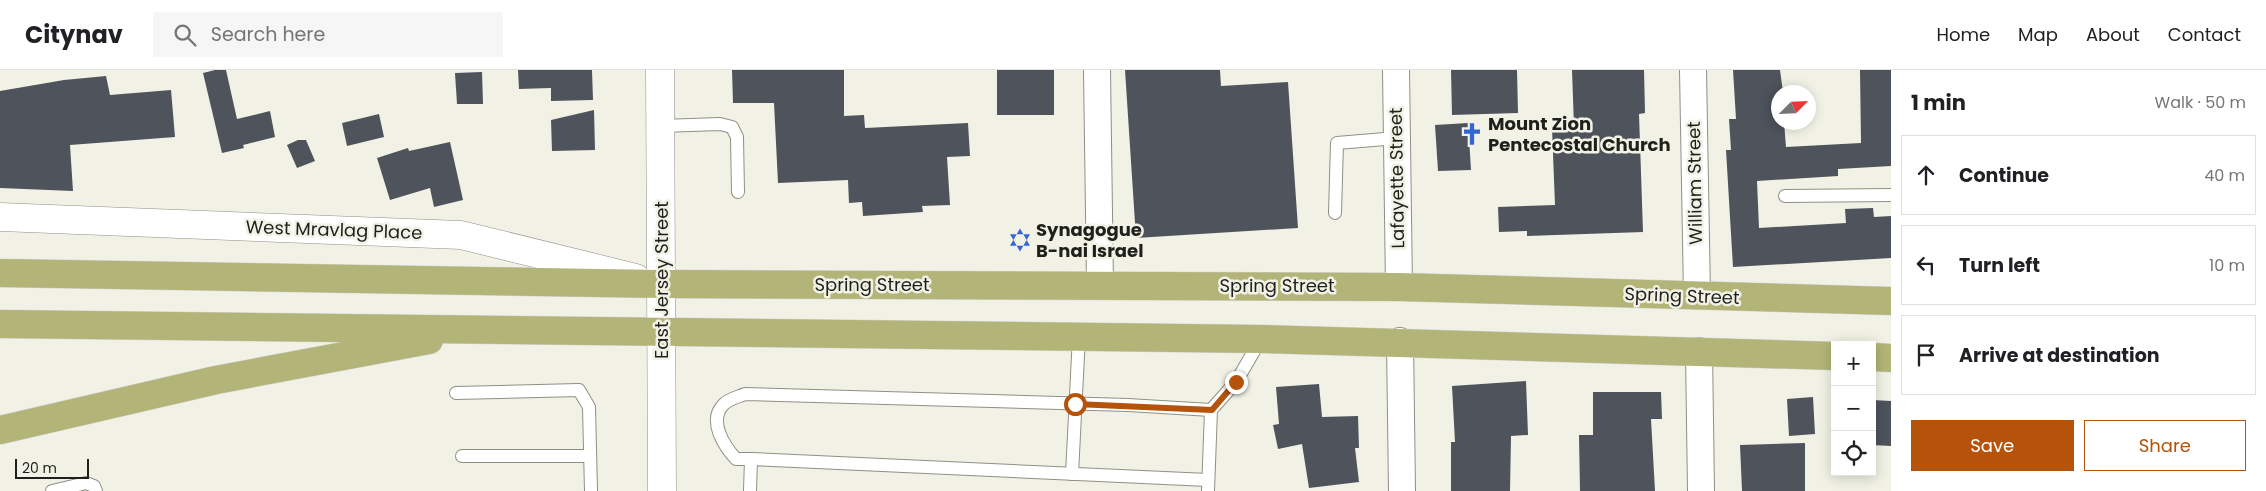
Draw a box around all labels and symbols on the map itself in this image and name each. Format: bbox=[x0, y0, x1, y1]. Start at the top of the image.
north arrow bbox=[1771, 85, 1816, 130]
street label: Lafayette Street bbox=[1383, 107, 1410, 249]
place label: Mount Zion Pentecostal Church bbox=[1488, 111, 1671, 157]
church icon: Mount Zion Pentecostal Church bbox=[1459, 121, 1485, 147]
street label: William Street bbox=[1681, 121, 1708, 245]
street label: East Jersey Street bbox=[649, 201, 674, 359]
street label: West Mravlag Place bbox=[245, 214, 423, 245]
place label: Synagogue B-nai Israel bbox=[1036, 217, 1143, 263]
synagogue icon: Synagogue B-nai Israel bbox=[1007, 227, 1033, 253]
street label: Spring Street bbox=[814, 272, 930, 297]
street label: Spring Street bbox=[1219, 273, 1335, 298]
street label: Spring Street bbox=[1624, 281, 1740, 310]
route end bbox=[1225, 371, 1248, 394]
route start bbox=[1064, 393, 1087, 416]
scale bar bbox=[15, 456, 89, 479]

